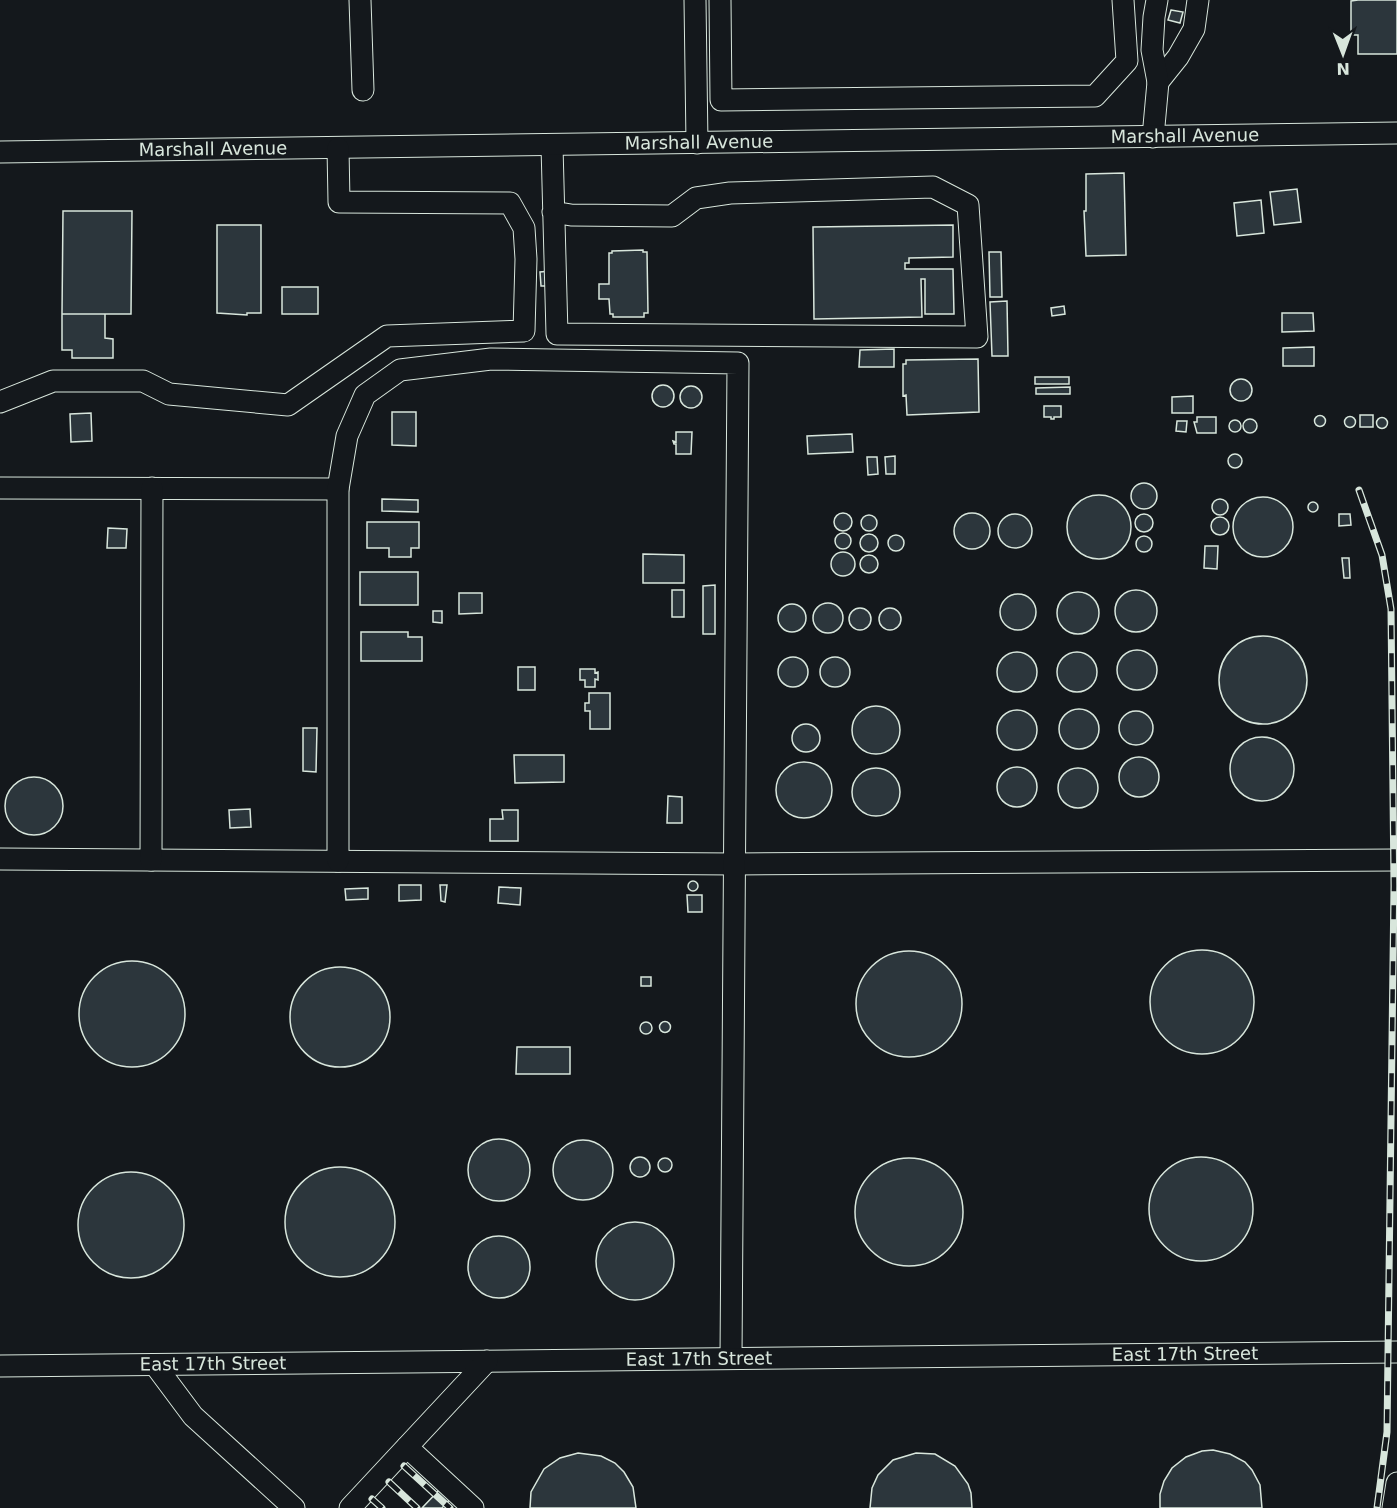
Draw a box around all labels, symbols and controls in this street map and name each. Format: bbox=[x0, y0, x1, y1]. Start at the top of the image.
north arrow bbox=[1313, 24, 1373, 84]
text: N bbox=[1336, 59, 1350, 78]
street label: Marshall Avenue bbox=[1110, 124, 1259, 147]
street label: Marshall Avenue bbox=[625, 130, 773, 154]
street label: Marshall Avenue bbox=[139, 137, 287, 160]
street label: East 17th Street bbox=[1112, 1342, 1258, 1365]
street label: East 17th Street bbox=[626, 1347, 772, 1370]
street label: East 17th Street bbox=[140, 1352, 286, 1375]

